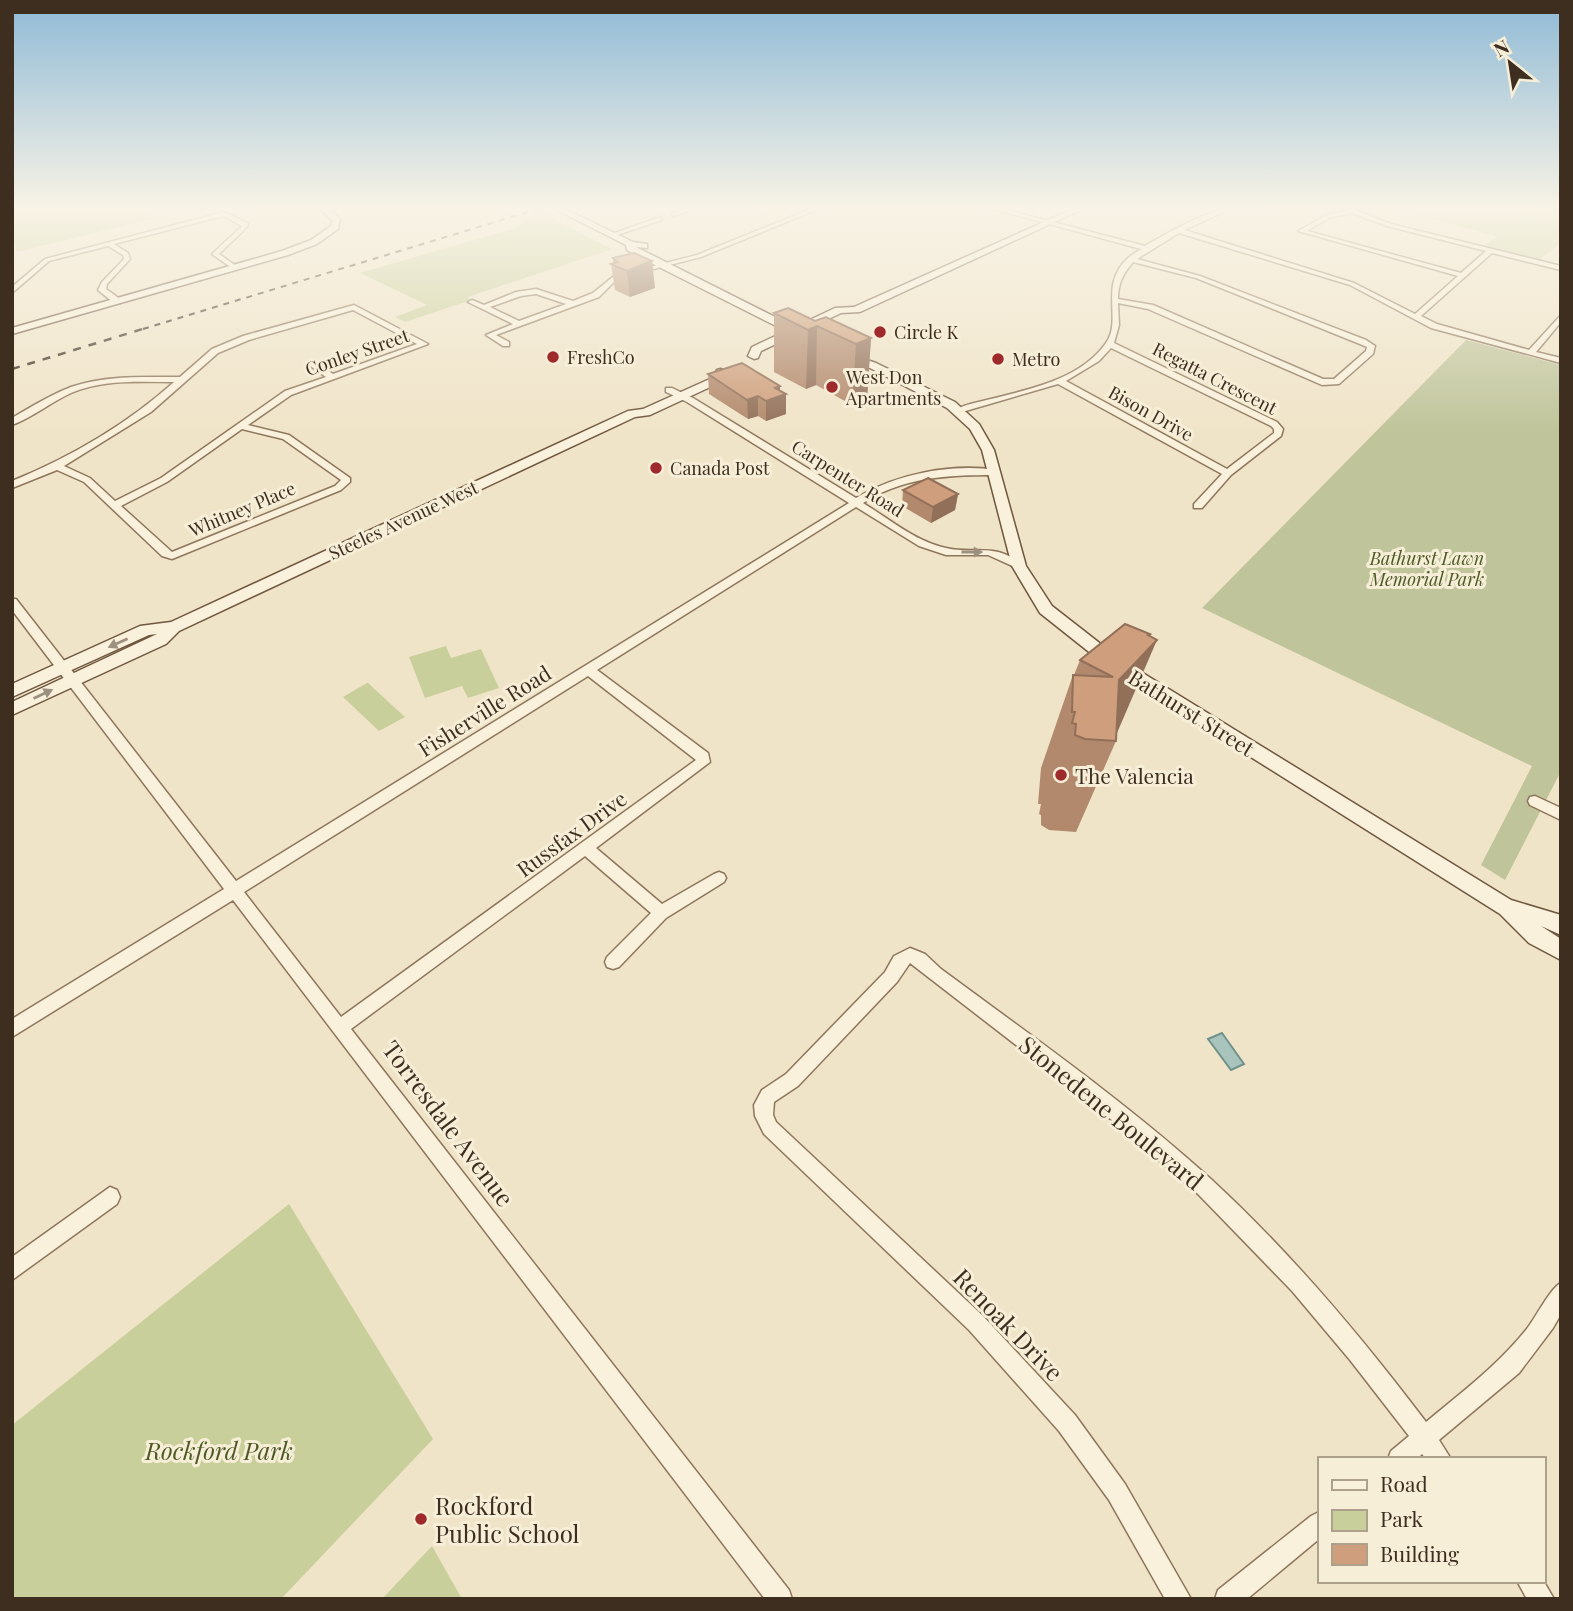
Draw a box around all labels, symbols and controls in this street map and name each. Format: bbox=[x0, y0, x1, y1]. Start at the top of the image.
north arrow bbox=[1475, 28, 1545, 98]
text: N bbox=[1489, 33, 1514, 62]
place label: Circle K bbox=[894, 320, 959, 344]
street label: Conley Street bbox=[302, 323, 413, 381]
marker: Circle K bbox=[872, 324, 888, 340]
street label: Regatta Crescent bbox=[1149, 336, 1282, 420]
place label: FreshCo bbox=[567, 345, 635, 369]
place label: Metro bbox=[1012, 347, 1060, 371]
marker: FreshCo bbox=[545, 349, 561, 365]
marker: Metro bbox=[990, 351, 1006, 367]
place label: West Don Apartments bbox=[845, 365, 941, 410]
marker: West Don Apartments bbox=[824, 379, 840, 395]
street label: Bison Drive bbox=[1104, 380, 1198, 446]
street label: Carpenter Road bbox=[787, 434, 909, 522]
place label: Canada Post bbox=[670, 456, 770, 480]
marker: Canada Post bbox=[648, 460, 664, 476]
street label: Steeles Avenue West bbox=[324, 475, 482, 565]
street label: Whitney Place bbox=[184, 476, 299, 543]
one-way arrow bbox=[961, 546, 983, 558]
park label: Bathurst Lawn Memorial Park bbox=[1369, 546, 1484, 591]
one-way arrow bbox=[107, 638, 128, 649]
street label: Fisherville Road bbox=[412, 658, 556, 762]
street label: Bathurst Street bbox=[1124, 662, 1261, 762]
one-way arrow bbox=[33, 688, 53, 700]
place label: The Valencia bbox=[1075, 761, 1194, 789]
marker: The Valencia bbox=[1053, 767, 1069, 783]
street label: Russfax Drive bbox=[510, 784, 632, 882]
street label: Stonedene Boulevard bbox=[1013, 1028, 1211, 1196]
street label: Torresdale Avenue bbox=[376, 1034, 522, 1212]
street label: Renoak Drive bbox=[947, 1261, 1071, 1387]
park label: Rockford Park bbox=[144, 1434, 293, 1466]
legend bbox=[1318, 1457, 1545, 1583]
text: Road bbox=[1380, 1469, 1428, 1497]
place label: Rockford Public School bbox=[435, 1489, 580, 1549]
text: Park bbox=[1380, 1504, 1424, 1532]
marker: Rockford Public School bbox=[413, 1511, 429, 1527]
text: Building bbox=[1380, 1539, 1459, 1567]

